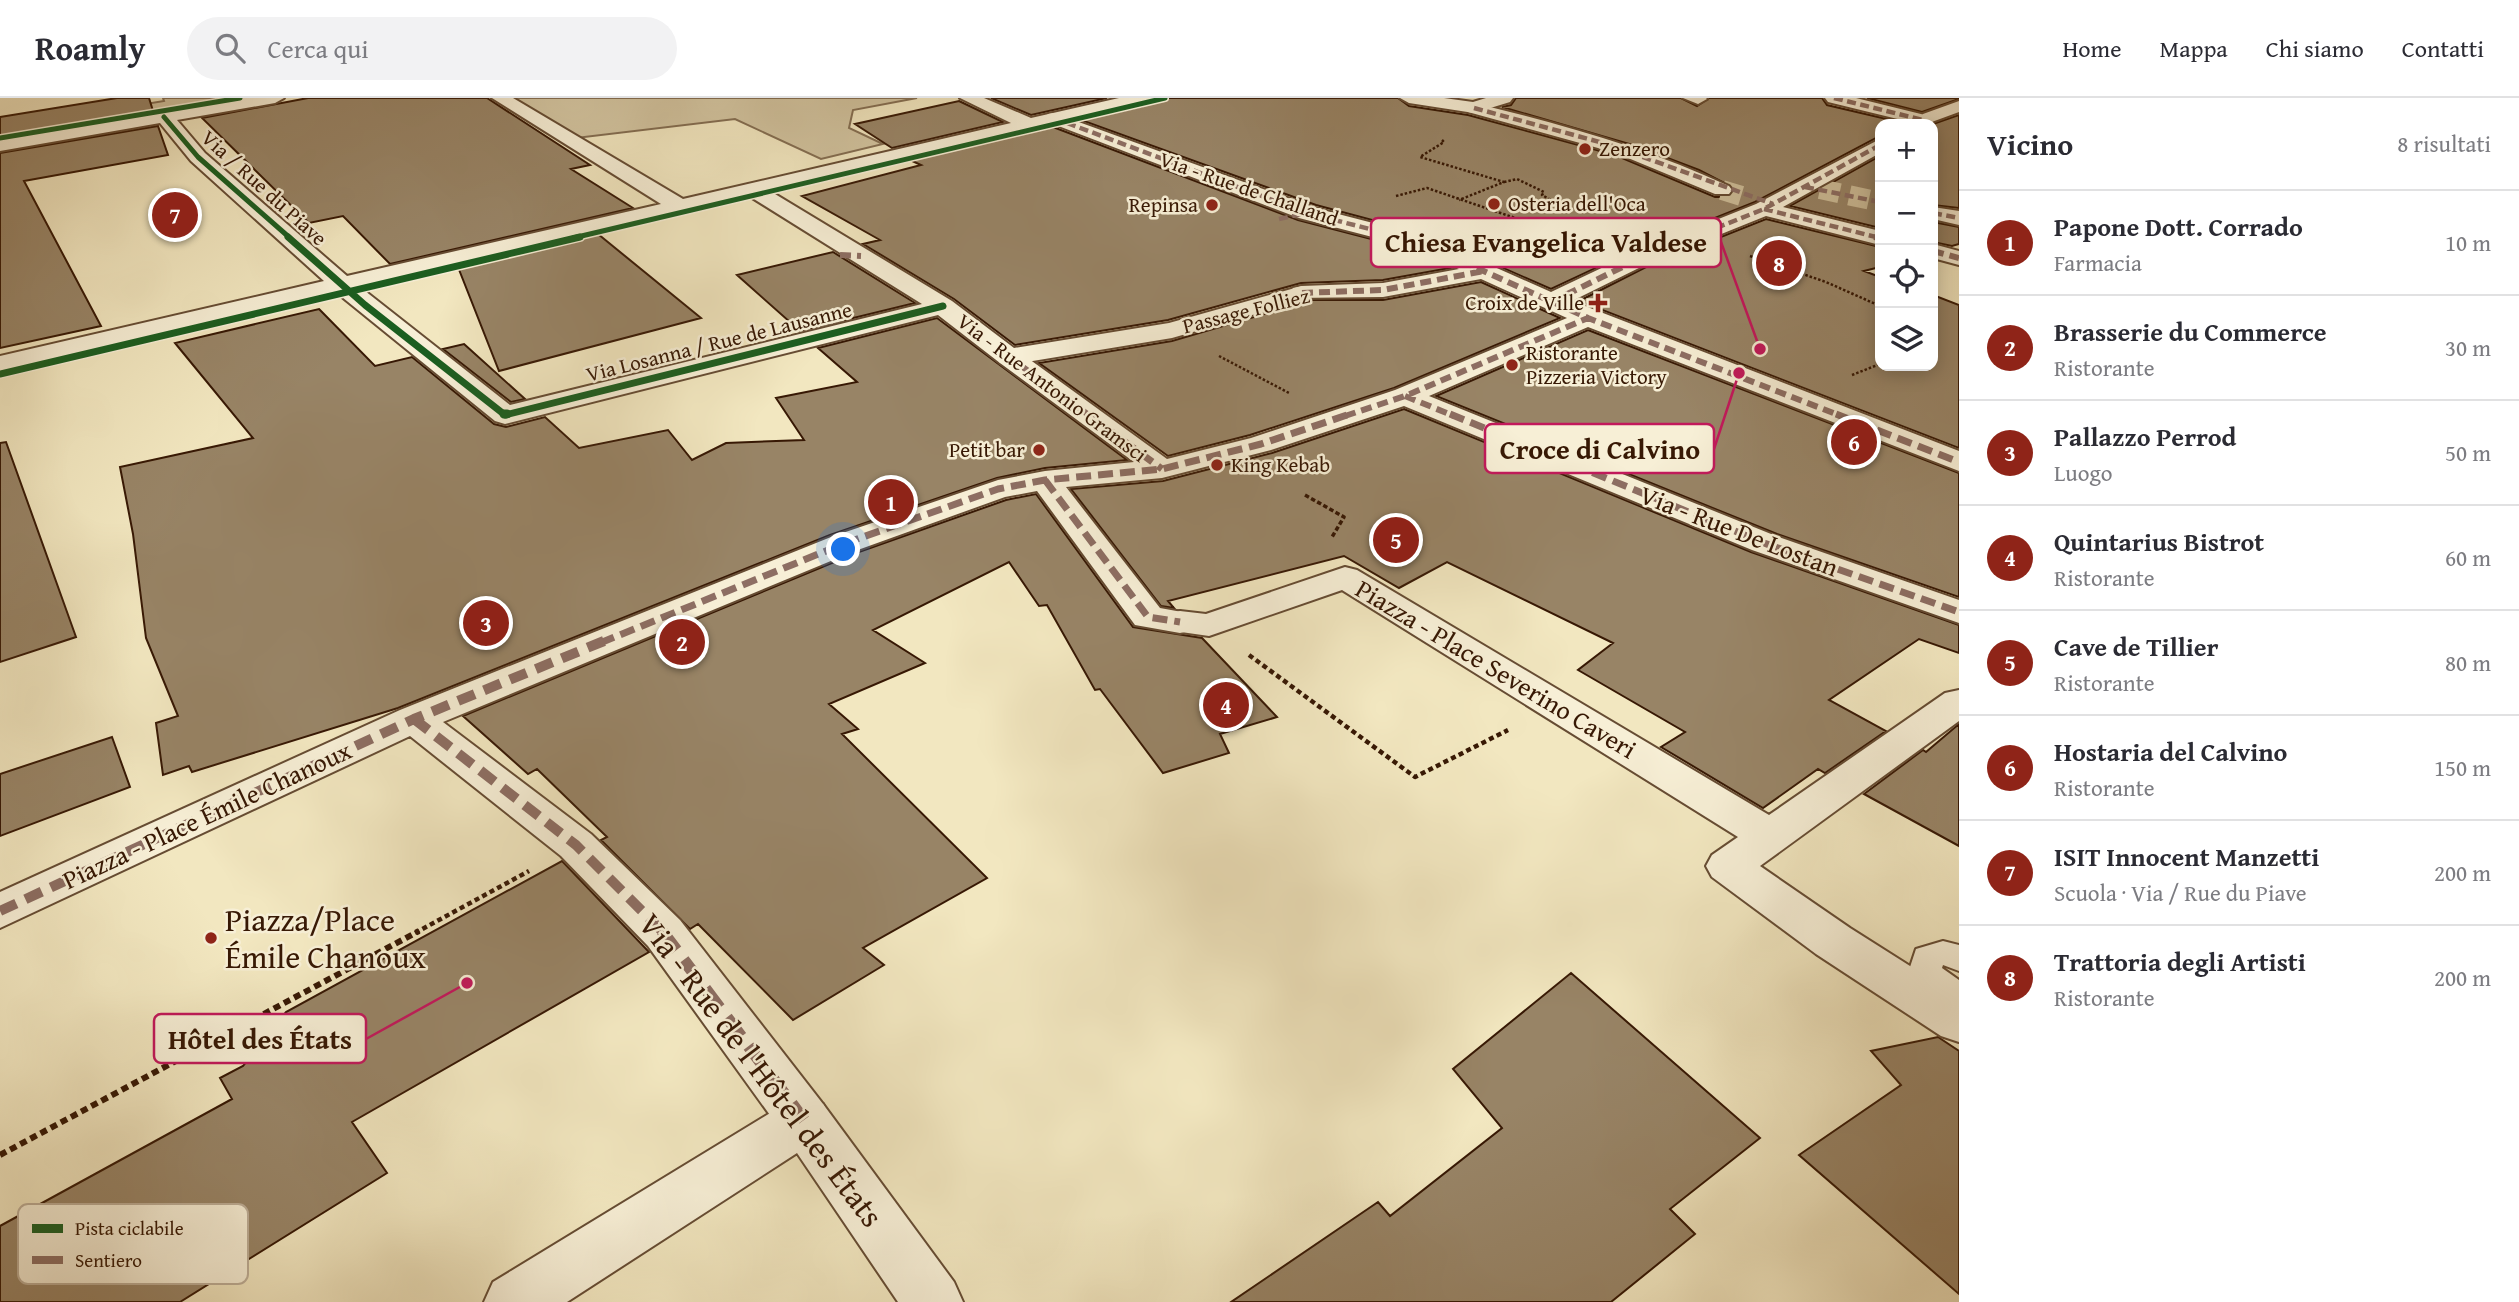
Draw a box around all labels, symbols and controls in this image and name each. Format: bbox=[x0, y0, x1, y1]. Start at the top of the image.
search box bbox=[187, 17, 677, 80]
text: Roamly bbox=[35, 24, 145, 72]
icon: search bbox=[211, 29, 249, 67]
text: Cerca qui bbox=[267, 29, 369, 68]
text: Home bbox=[2062, 31, 2121, 66]
text: Mappa bbox=[2159, 31, 2228, 66]
text: Chi siamo bbox=[2266, 31, 2364, 66]
text: Contatti bbox=[2402, 31, 2484, 66]
map controls bbox=[1875, 119, 1938, 371]
button: + bbox=[1875, 119, 1938, 182]
street label: Via / Rue du Piave bbox=[194, 122, 334, 253]
text: Vicino bbox=[1987, 122, 2073, 166]
text: 8 risultati bbox=[2397, 127, 2491, 160]
place label: Zenzero bbox=[1599, 133, 1670, 164]
marker: Zenzero bbox=[1577, 141, 1593, 157]
street label: Via - Rue de Challand bbox=[1155, 143, 1344, 234]
button: − bbox=[1875, 182, 1938, 245]
place label: Osteria dell'Oca bbox=[1508, 188, 1646, 219]
pin: 7 bbox=[152, 189, 198, 241]
place label: Repinsa bbox=[1129, 189, 1198, 220]
marker: Osteria dell'Oca bbox=[1486, 196, 1502, 212]
marker: Repinsa bbox=[1204, 197, 1220, 213]
text: Papone Dott. Corrado bbox=[2054, 207, 2303, 246]
callout: Chiesa Evangelica Valdese bbox=[1371, 218, 1721, 267]
text: Chiesa Evangelica Valdese bbox=[1385, 221, 1707, 262]
text: 1 bbox=[2004, 226, 2016, 259]
text: 10 m bbox=[2445, 226, 2491, 259]
pin: 8 bbox=[1756, 237, 1802, 289]
button: locate bbox=[1875, 245, 1938, 308]
text: Farmacia bbox=[2054, 246, 2142, 279]
street label: Passage Folliez bbox=[1179, 280, 1313, 341]
place label: Croix de Ville bbox=[1465, 287, 1584, 318]
street label: Via Losanna / Rue de Lausanne bbox=[583, 293, 855, 390]
marker: Croix de Ville bbox=[1590, 295, 1606, 311]
street label: Via - Rue Antonio Gramsci bbox=[951, 306, 1154, 470]
button: layers bbox=[1875, 308, 1938, 371]
text: Brasserie du Commerce bbox=[2054, 312, 2326, 351]
text: 2 bbox=[2004, 331, 2016, 364]
text: 30 m bbox=[2445, 331, 2491, 364]
place label: Ristorante Pizzeria Victory bbox=[1526, 337, 1667, 392]
text: Ristorante bbox=[2054, 351, 2155, 384]
marker: Ristorante Pizzeria Victory bbox=[1504, 357, 1520, 373]
pin: 6 bbox=[1831, 416, 1877, 468]
text: Pallazzo Perrod bbox=[2054, 417, 2236, 456]
callout: Croce di Calvino bbox=[1485, 424, 1714, 473]
text: Croce di Calvino bbox=[1500, 428, 1700, 469]
place label: Petit bar bbox=[949, 434, 1025, 465]
text: 3 bbox=[2004, 436, 2016, 469]
text: 50 m bbox=[2445, 436, 2491, 469]
marker: Petit bar bbox=[1031, 442, 1047, 458]
place label: King Kebab bbox=[1231, 449, 1330, 480]
text: Luogo bbox=[2054, 456, 2113, 489]
marker: King Kebab bbox=[1209, 457, 1225, 473]
street label: Via - Rue De Lostan bbox=[1634, 475, 1845, 587]
pin: 1 bbox=[868, 476, 914, 528]
pin: 5 bbox=[1373, 514, 1419, 566]
text: Quintarius Bistrot bbox=[2054, 522, 2264, 561]
your location bbox=[826, 532, 860, 566]
text: 4 bbox=[2004, 541, 2016, 574]
text: 60 m bbox=[2445, 541, 2491, 574]
text: Ristorante bbox=[2054, 561, 2155, 594]
street label: Piazza - Place Severino Caveri bbox=[1348, 569, 1644, 768]
pin: 3 bbox=[463, 597, 509, 649]
pin: 2 bbox=[659, 616, 705, 668]
text: Cave de Tillier bbox=[2054, 627, 2219, 666]
text: 5 bbox=[2004, 646, 2016, 679]
text: 80 m bbox=[2445, 646, 2491, 679]
text: Ristorante bbox=[2054, 666, 2155, 699]
pin: 4 bbox=[1203, 679, 1249, 731]
street label: Piazza - Place Émile Chanoux bbox=[56, 730, 359, 899]
text: Hostaria del Calvino bbox=[2054, 732, 2287, 771]
text: 6 bbox=[2004, 751, 2016, 784]
text: 150 m bbox=[2434, 751, 2491, 784]
text: Ristorante bbox=[2054, 771, 2155, 804]
text: ISIT Innocent Manzetti bbox=[2054, 837, 2319, 876]
text: 7 bbox=[2004, 856, 2016, 889]
text: 200 m bbox=[2434, 856, 2491, 889]
text: Scuola · Via / Rue du Piave bbox=[2054, 876, 2307, 909]
place label: Piazza/Place Émile Chanoux bbox=[225, 896, 426, 980]
street label: Via - Rue de l'Hôtel des États bbox=[627, 903, 895, 1237]
marker: Piazza/Place Émile Chanoux bbox=[203, 930, 219, 946]
text: Trattoria degli Artisti bbox=[2054, 942, 2306, 981]
text: 8 bbox=[2004, 961, 2016, 994]
text: 200 m bbox=[2434, 961, 2491, 994]
text: Ristorante bbox=[2054, 981, 2155, 1014]
callout: Hôtel des États bbox=[154, 1014, 366, 1063]
text: Hôtel des États bbox=[168, 1018, 352, 1059]
legend bbox=[18, 1204, 248, 1284]
text: Pista ciclabile bbox=[75, 1214, 184, 1242]
text: Sentiero bbox=[75, 1246, 142, 1274]

